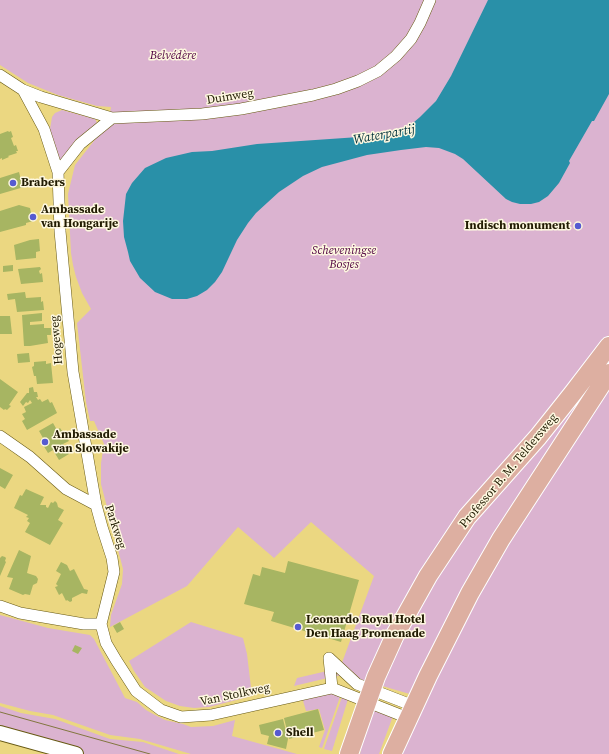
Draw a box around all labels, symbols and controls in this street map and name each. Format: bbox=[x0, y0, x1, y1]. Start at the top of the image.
park label: Belvédère bbox=[150, 49, 196, 63]
street label: Duinweg bbox=[206, 86, 254, 108]
water label: Waterpartij bbox=[352, 122, 416, 148]
place label: Brabers bbox=[21, 176, 65, 190]
marker: Brabers bbox=[8, 178, 18, 188]
place label: Ambassade van Hongarije bbox=[41, 203, 118, 231]
marker: Ambassade van Hongarije bbox=[28, 212, 38, 222]
place label: Indisch monument bbox=[465, 219, 570, 233]
marker: Indisch monument bbox=[573, 221, 583, 231]
park label: Scheveningse Bosjes bbox=[312, 244, 376, 272]
street label: Hogeweg bbox=[48, 315, 66, 365]
street label: Professor B. M. Teldersweg bbox=[457, 411, 561, 531]
place label: Ambassade van Slowakije bbox=[53, 428, 129, 456]
marker: Ambassade van Slowakije bbox=[40, 437, 50, 447]
street label: Parkweg bbox=[101, 503, 129, 551]
place label: Leonardo Royal Hotel Den Haag Promenade bbox=[306, 613, 425, 641]
marker: Leonardo Royal Hotel Den Haag Promenade bbox=[293, 622, 303, 632]
street label: Van Stolkweg bbox=[199, 681, 271, 709]
place label: Shell bbox=[286, 726, 314, 740]
marker: Shell bbox=[273, 728, 283, 738]

